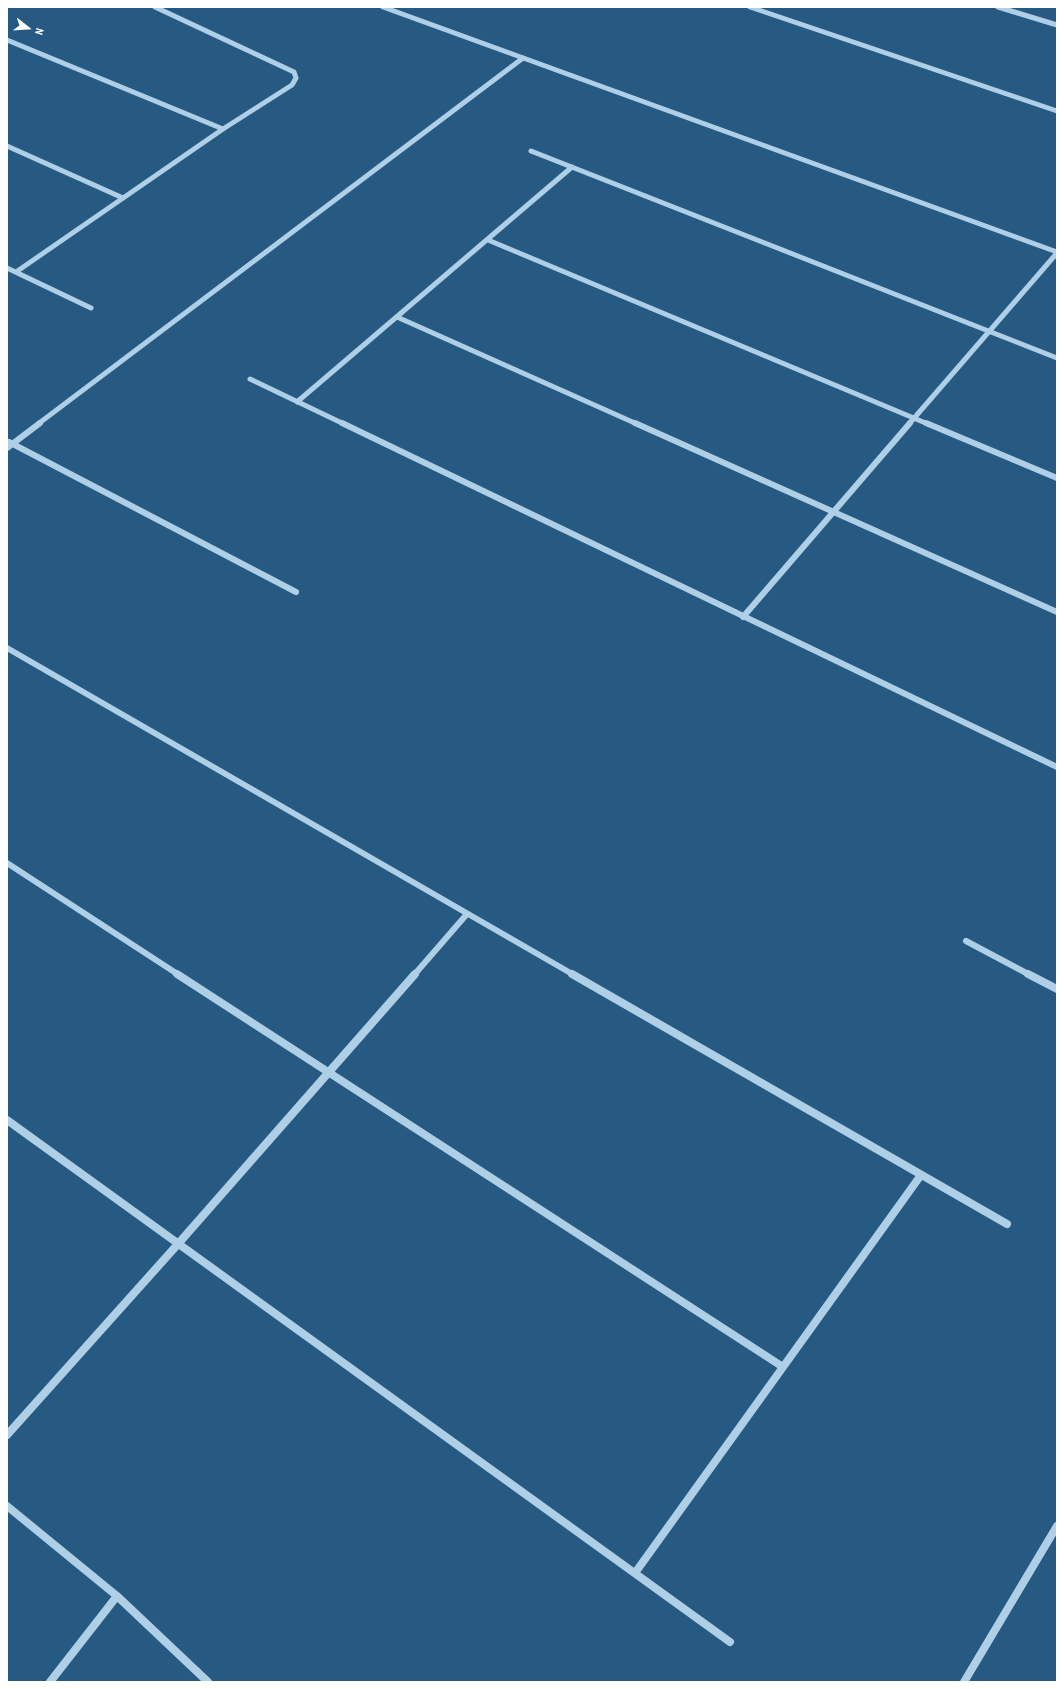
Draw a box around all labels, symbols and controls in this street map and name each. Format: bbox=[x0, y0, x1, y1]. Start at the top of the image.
north arrow bbox=[8, 8, 48, 48]
text: N bbox=[32, 27, 47, 36]

